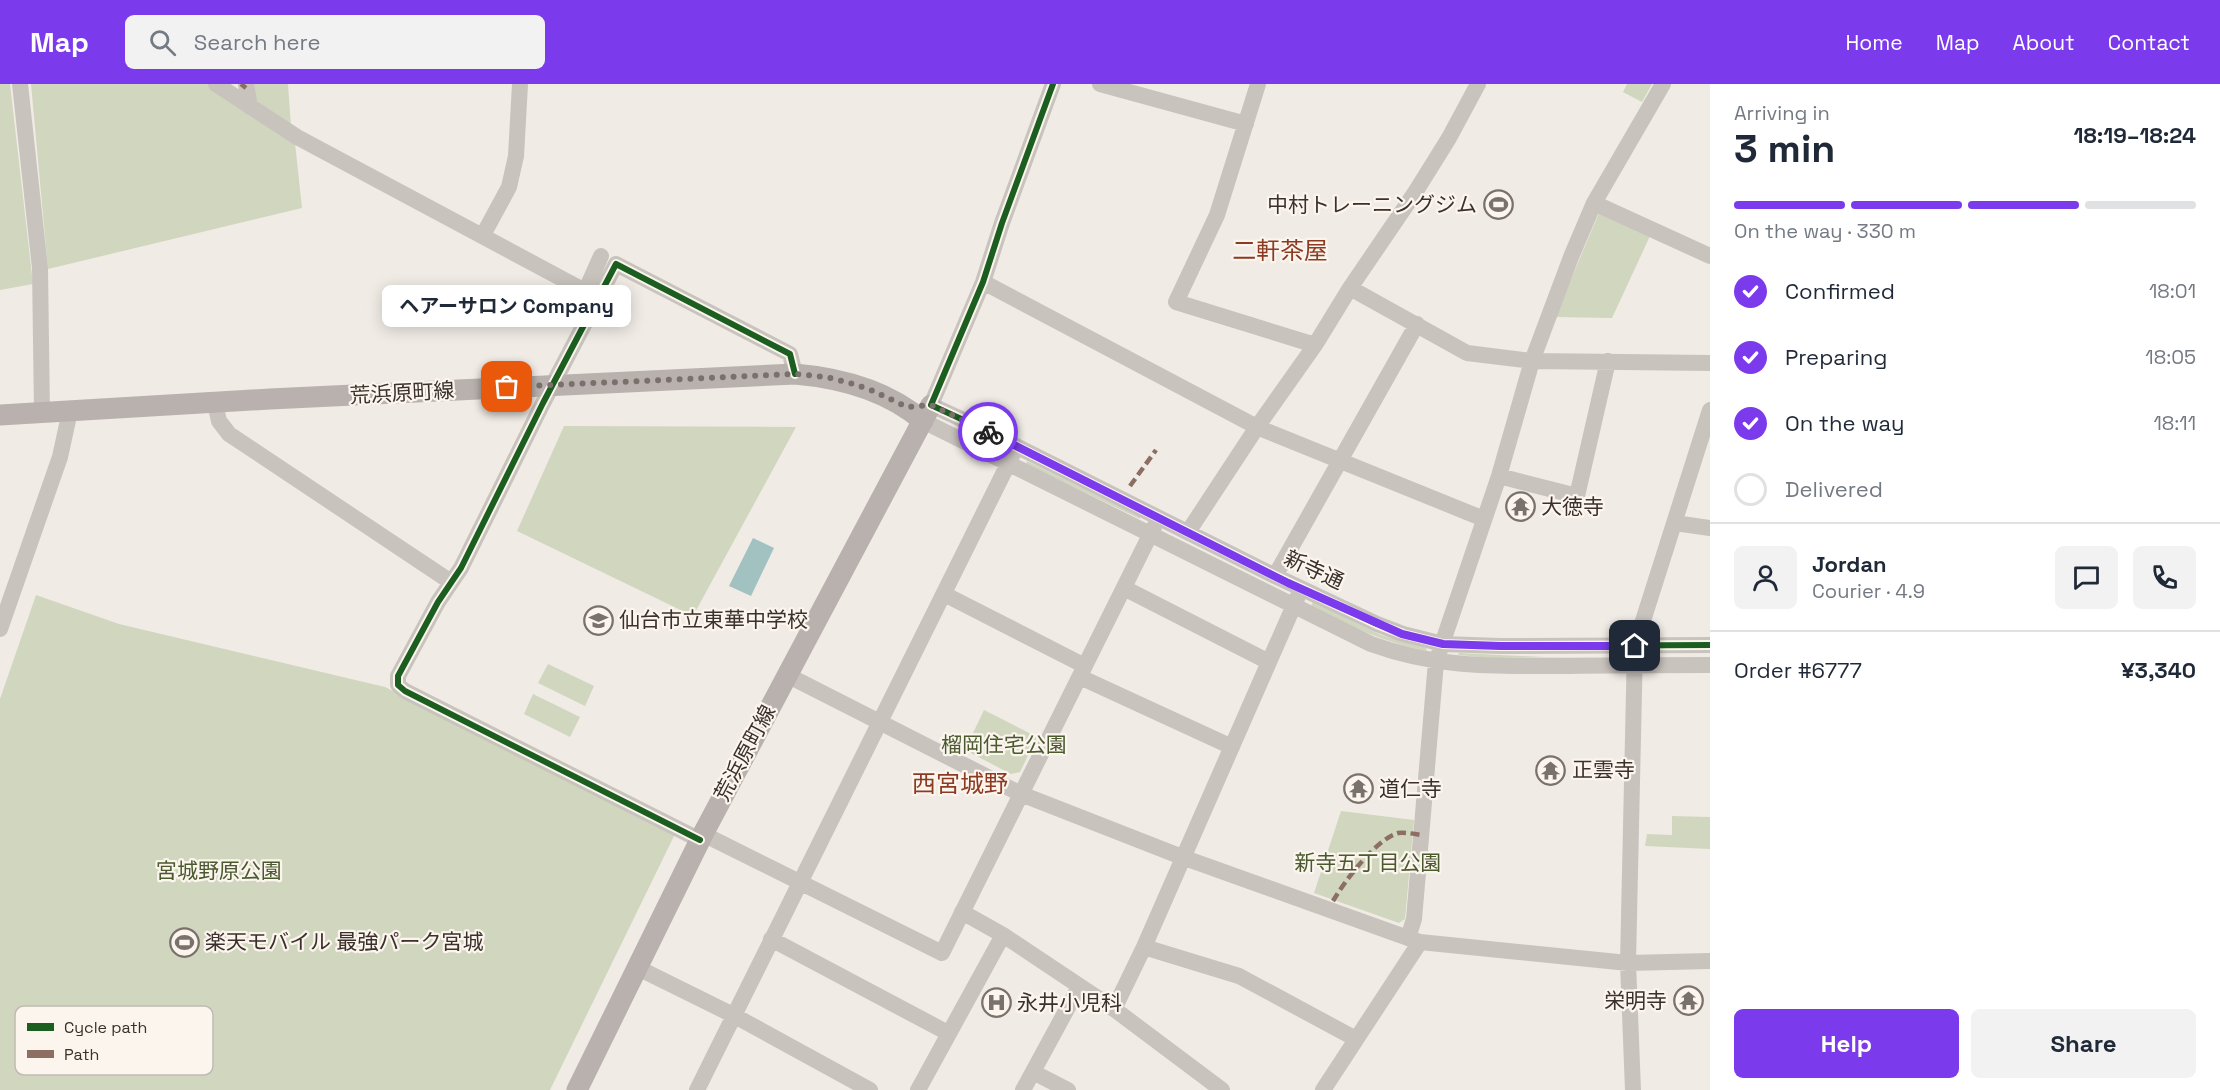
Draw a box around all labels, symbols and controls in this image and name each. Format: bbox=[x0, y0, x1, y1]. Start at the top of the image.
search box bbox=[125, 15, 545, 69]
text: Map bbox=[30, 24, 89, 60]
icon: search bbox=[146, 26, 179, 59]
text: Search here bbox=[194, 28, 321, 56]
text: Home bbox=[1845, 29, 1903, 56]
text: Map bbox=[1936, 29, 1980, 56]
text: About bbox=[2013, 29, 2075, 56]
text: Contact bbox=[2108, 29, 2190, 56]
text: Arriving in bbox=[1734, 100, 1830, 126]
text: 18:19–18:24 bbox=[2074, 121, 2196, 149]
text: 3 min bbox=[1734, 124, 1835, 173]
sports icon: 中村トレーニングジム bbox=[1482, 189, 1514, 221]
place label: 中村トレーニングジム bbox=[1267, 191, 1477, 218]
text: On the way · 330 m bbox=[1734, 218, 1916, 244]
district label: 二軒茶屋 bbox=[1232, 235, 1328, 266]
icon: check bbox=[1734, 275, 1767, 308]
text: Confirmed bbox=[1785, 277, 1895, 305]
text: 18:01 bbox=[2149, 278, 2196, 304]
callout: ヘアーサロン Company bbox=[382, 285, 632, 327]
text: ヘアーサロン Company bbox=[399, 293, 614, 319]
icon: check bbox=[1734, 341, 1767, 374]
text: Preparing bbox=[1785, 343, 1887, 371]
text: 18:05 bbox=[2145, 344, 2196, 370]
pin bbox=[481, 361, 532, 412]
icon: bag bbox=[490, 370, 523, 403]
street label: 荒浜原町線 bbox=[349, 376, 455, 409]
courier bbox=[958, 402, 1018, 462]
icon: check bbox=[1734, 407, 1767, 440]
text: On the way bbox=[1785, 409, 1904, 437]
text: 18:11 bbox=[2153, 410, 2196, 436]
icon: bike bbox=[972, 416, 1005, 449]
text: Delivered bbox=[1785, 475, 1883, 503]
temple icon: 大徳寺 bbox=[1504, 491, 1536, 523]
place label: 大徳寺 bbox=[1541, 493, 1604, 520]
street label: 新寺通 bbox=[1280, 544, 1348, 595]
button: person bbox=[1734, 546, 1797, 609]
button: chat bbox=[2055, 546, 2118, 609]
button: phone bbox=[2133, 546, 2196, 609]
text: Jordan bbox=[1812, 550, 1887, 578]
text: Courier · 4.9 bbox=[1812, 578, 1925, 604]
school or university icon: 仙台市立東華中学校 bbox=[582, 604, 614, 636]
place label: 仙台市立東華中学校 bbox=[619, 606, 808, 633]
pin bbox=[1609, 620, 1660, 671]
icon: home bbox=[1618, 629, 1651, 662]
text: Order #6777 bbox=[1734, 656, 1862, 684]
text: ¥3,340 bbox=[2121, 656, 2196, 684]
street label: 荒浜原町線 bbox=[708, 700, 781, 805]
park label: 榴岡住宅公園 bbox=[941, 731, 1067, 758]
temple icon: 正雲寺 bbox=[1535, 754, 1567, 786]
place label: 正雲寺 bbox=[1572, 756, 1635, 783]
district label: 西宮城野 bbox=[912, 768, 1008, 799]
temple icon: 道仁寺 bbox=[1342, 773, 1374, 805]
place label: 道仁寺 bbox=[1379, 775, 1442, 802]
park label: 新寺五丁目公園 bbox=[1295, 849, 1442, 876]
park label: 宮城野原公園 bbox=[156, 857, 282, 884]
sports icon: 楽天モバイル 最強パーク宮城 bbox=[168, 926, 200, 958]
place label: 楽天モバイル 最強パーク宮城 bbox=[205, 928, 483, 955]
temple icon: 栄明寺 bbox=[1672, 985, 1704, 1017]
hospital icon: 永井小児科 bbox=[980, 987, 1012, 1019]
place label: 栄明寺 bbox=[1604, 987, 1667, 1014]
place label: 永井小児科 bbox=[1017, 989, 1122, 1016]
legend bbox=[15, 1006, 213, 1075]
button: Help bbox=[1734, 1009, 1959, 1078]
button: Share bbox=[1971, 1009, 2196, 1078]
text: Cycle path bbox=[64, 1017, 147, 1038]
text: Path bbox=[64, 1044, 99, 1065]

